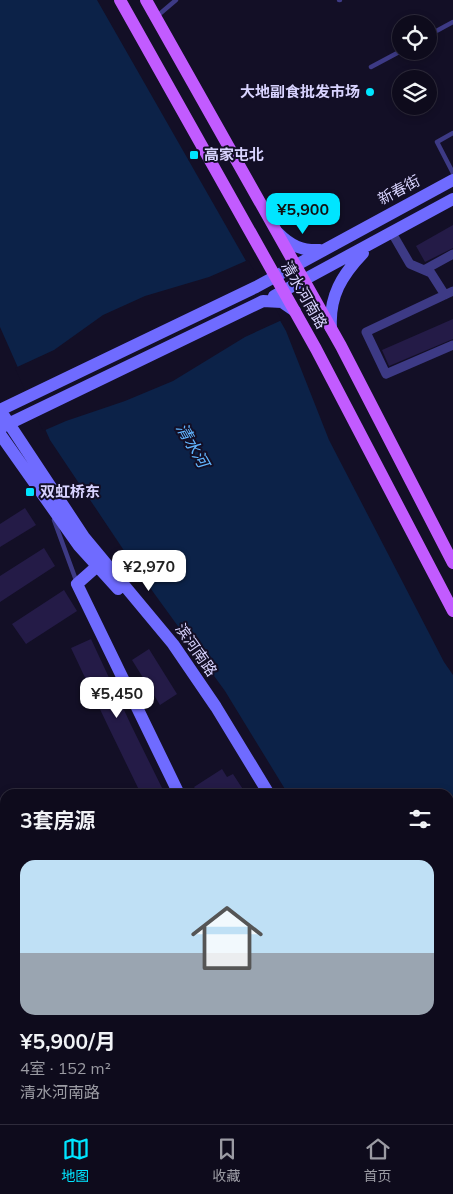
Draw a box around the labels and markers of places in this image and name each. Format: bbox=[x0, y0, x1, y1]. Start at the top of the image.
place label: 大地副食批发市场 bbox=[240, 82, 360, 101]
marker: 大地副食批发市场 bbox=[364, 86, 376, 98]
place label: 高家屯北 bbox=[204, 145, 264, 164]
marker: 高家屯北 bbox=[188, 149, 200, 161]
pin: ¥5,900 bbox=[262, 192, 344, 235]
place label: 双虹桥东 bbox=[40, 482, 100, 501]
marker: 双虹桥东 bbox=[24, 486, 36, 498]
pin: ¥2,970 bbox=[108, 550, 190, 592]
pin: ¥5,450 bbox=[76, 676, 158, 719]

